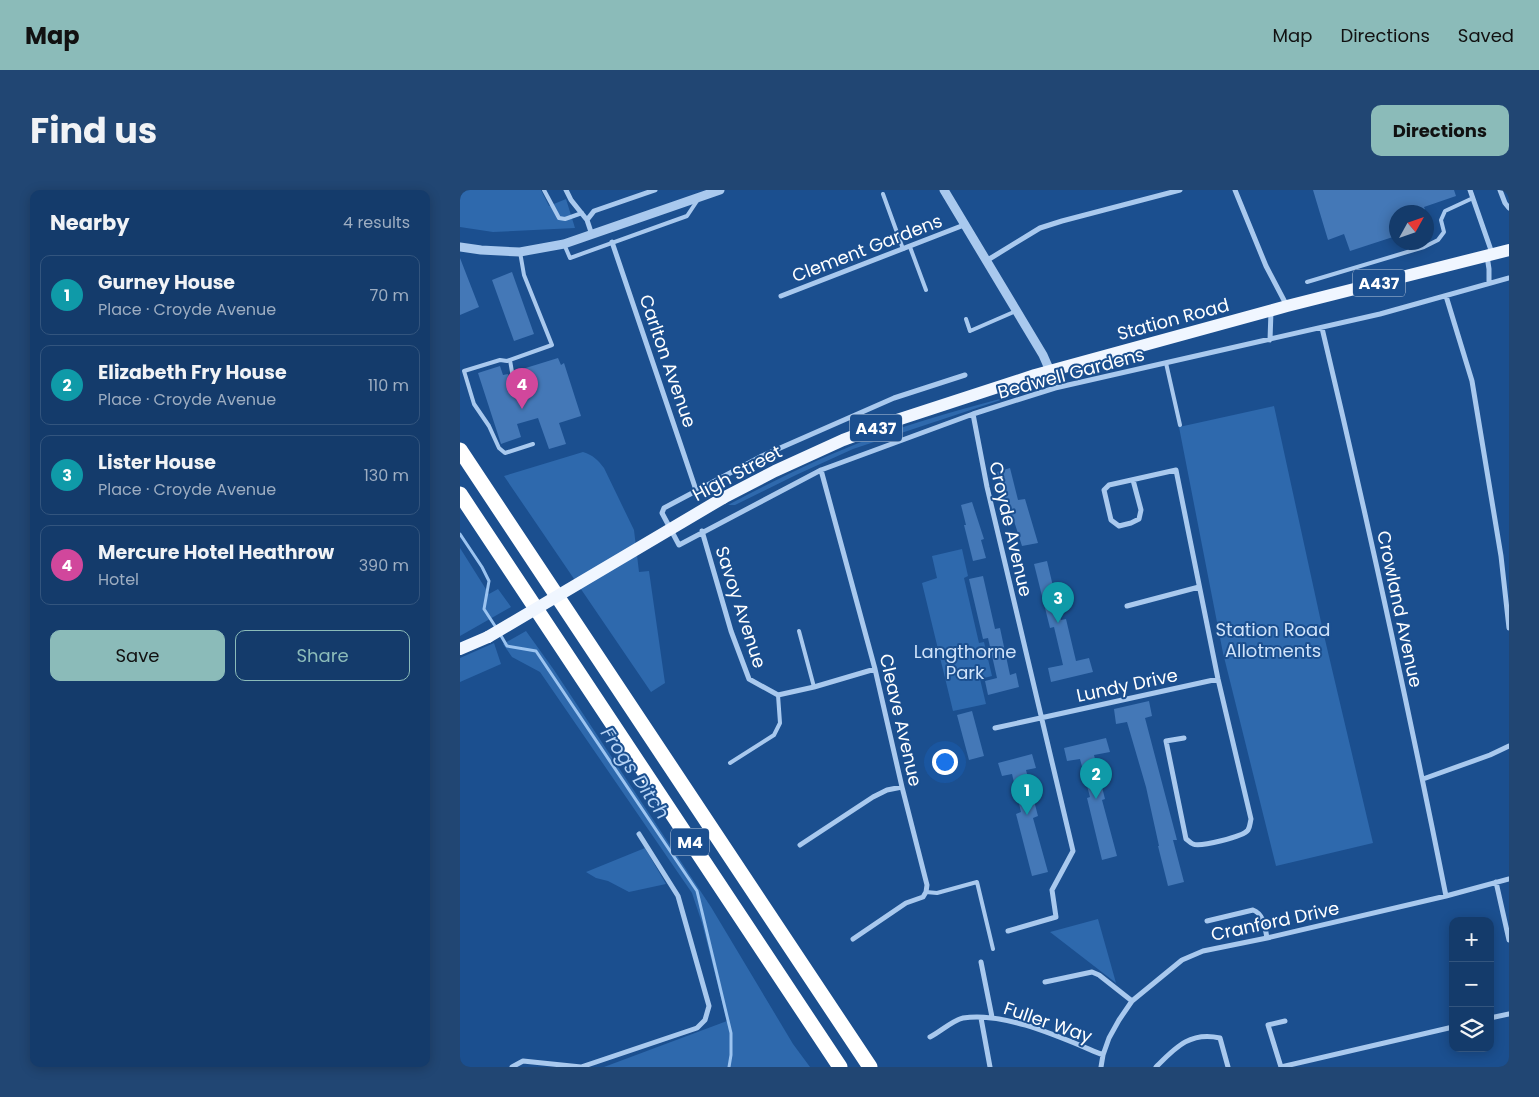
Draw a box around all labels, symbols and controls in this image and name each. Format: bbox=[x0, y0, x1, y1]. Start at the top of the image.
text: Map bbox=[25, 19, 80, 52]
text: Map bbox=[1273, 23, 1312, 48]
text: Directions bbox=[1340, 23, 1430, 48]
text: Saved bbox=[1458, 23, 1514, 48]
button: Directions bbox=[1371, 105, 1509, 156]
text: Find us bbox=[30, 106, 157, 155]
north arrow bbox=[1389, 205, 1434, 250]
text: Nearby bbox=[50, 208, 130, 237]
street label: Clement Gardens bbox=[788, 208, 946, 288]
text: 4 results bbox=[343, 211, 410, 234]
text: Gurney House bbox=[98, 269, 235, 296]
road number: A437 bbox=[1353, 270, 1405, 296]
text: 1 bbox=[64, 284, 70, 307]
text: 70 m bbox=[369, 284, 409, 307]
street label: Carlton Avenue bbox=[634, 291, 702, 431]
street label: Station Road bbox=[1114, 292, 1232, 346]
text: Place · Croyde Avenue bbox=[98, 298, 276, 321]
street label: Bedwell Gardens bbox=[995, 341, 1147, 405]
text: Elizabeth Fry House bbox=[98, 359, 287, 386]
pin: 4 bbox=[506, 368, 538, 409]
text: 2 bbox=[62, 374, 72, 397]
text: 110 m bbox=[368, 374, 409, 397]
text: Place · Croyde Avenue bbox=[98, 388, 276, 411]
road number: A437 bbox=[850, 414, 902, 442]
street label: High Street bbox=[688, 439, 786, 507]
text: Lister House bbox=[98, 449, 216, 476]
street label: Croyde Avenue bbox=[983, 459, 1039, 599]
text: 3 bbox=[62, 464, 72, 487]
text: 130 m bbox=[364, 464, 409, 487]
text: Place · Croyde Avenue bbox=[98, 478, 276, 501]
street label: Crowland Avenue bbox=[1371, 528, 1429, 690]
text: Mercure Hotel Heathrow bbox=[98, 539, 334, 566]
street label: Savoy Avenue bbox=[710, 543, 772, 671]
text: 4 bbox=[62, 554, 72, 577]
text: 390 m bbox=[359, 554, 409, 577]
text: Hotel bbox=[98, 568, 139, 591]
pin: 3 bbox=[1042, 582, 1074, 623]
park label: Station Road Allotments bbox=[1216, 617, 1330, 663]
button: Save bbox=[50, 630, 225, 681]
button: Share bbox=[235, 630, 410, 681]
park label: Langthorne Park bbox=[914, 639, 1016, 685]
street label: Cleave Avenue bbox=[874, 651, 928, 789]
street label: Lundy Drive bbox=[1074, 662, 1180, 708]
water label: Frogs Ditch bbox=[594, 722, 676, 824]
your location bbox=[932, 749, 958, 775]
pin: 2 bbox=[1080, 758, 1112, 799]
pin: 1 bbox=[1011, 774, 1043, 815]
road number: M4 bbox=[671, 828, 709, 856]
street label: Cranford Drive bbox=[1209, 895, 1341, 947]
map controls bbox=[1449, 917, 1494, 1052]
button: + bbox=[1449, 917, 1494, 962]
button: − bbox=[1449, 962, 1494, 1007]
street label: Fuller Way bbox=[1000, 995, 1096, 1049]
button: layers bbox=[1449, 1007, 1494, 1052]

